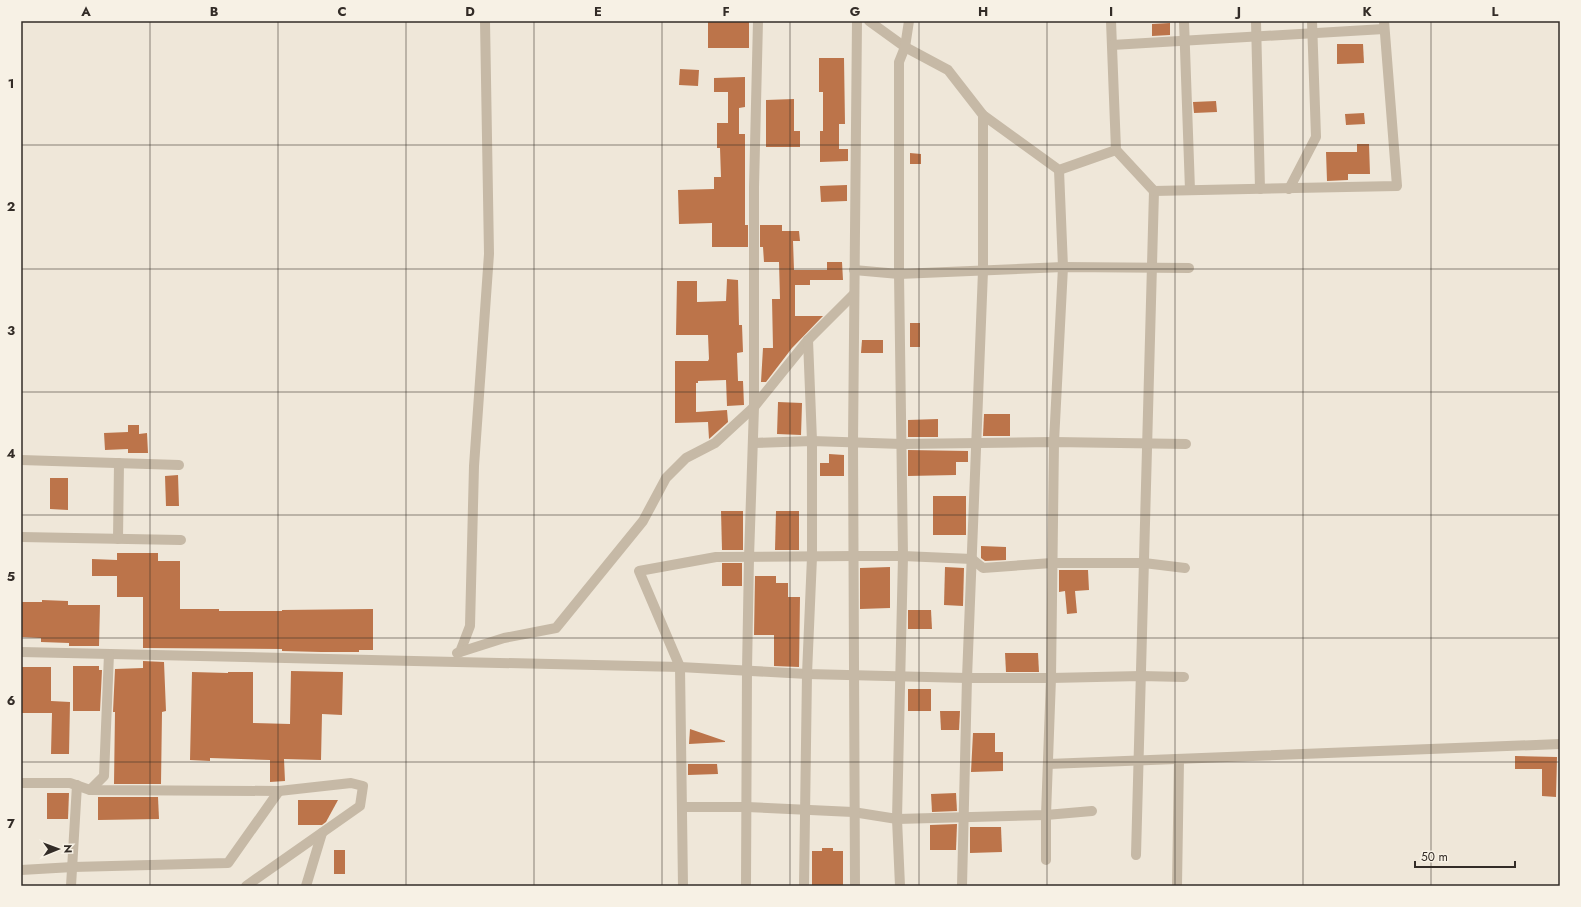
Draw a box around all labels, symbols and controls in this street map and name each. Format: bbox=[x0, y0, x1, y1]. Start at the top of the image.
text: A bbox=[80, 2, 91, 21]
text: B bbox=[210, 2, 219, 21]
text: C bbox=[337, 2, 347, 21]
text: D bbox=[465, 2, 475, 21]
text: E bbox=[594, 2, 602, 21]
text: F bbox=[722, 2, 730, 21]
text: G bbox=[850, 2, 861, 21]
text: H bbox=[978, 2, 988, 21]
text: I bbox=[1109, 2, 1113, 21]
text: J bbox=[1234, 2, 1241, 21]
text: K bbox=[1362, 2, 1372, 21]
text: L bbox=[1492, 2, 1499, 21]
text: 1 bbox=[8, 74, 14, 93]
text: 2 bbox=[7, 197, 15, 216]
text: 3 bbox=[7, 321, 15, 340]
text: 4 bbox=[6, 444, 16, 463]
text: 5 bbox=[7, 567, 15, 586]
text: 6 bbox=[7, 691, 16, 710]
text: 7 bbox=[7, 814, 15, 833]
north arrow bbox=[38, 829, 78, 869]
scale bar bbox=[1415, 843, 1515, 869]
text: N bbox=[60, 844, 76, 853]
text: 50 m bbox=[1421, 848, 1448, 866]

